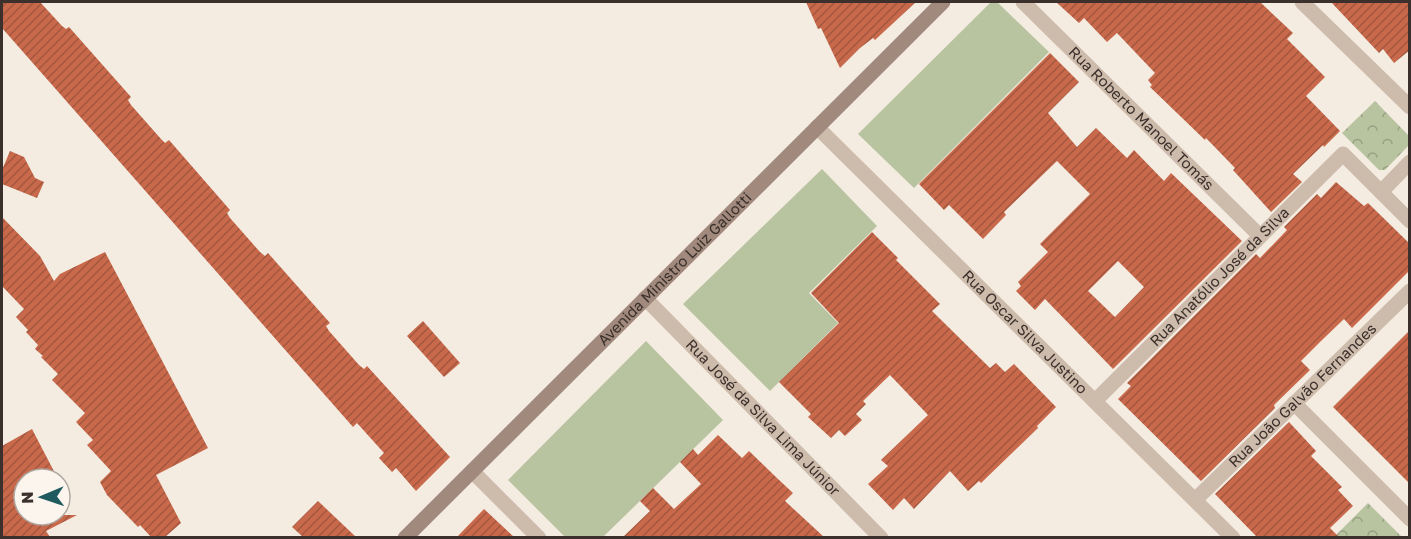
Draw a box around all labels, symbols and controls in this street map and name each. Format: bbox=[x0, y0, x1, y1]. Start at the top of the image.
street label: Rua Roberto Manoel Tomás bbox=[1065, 42, 1218, 193]
street label: Avenida Ministro Luiz Gallotti bbox=[594, 188, 755, 349]
street label: Rua Anatólio José da Silva bbox=[1146, 203, 1292, 349]
street label: Rua Oscar Silva Justino bbox=[959, 266, 1092, 397]
street label: Rua João Galvão Fernandes bbox=[1224, 319, 1380, 471]
street label: Rua José da Silva Lima Júnior bbox=[683, 335, 845, 499]
north arrow bbox=[12, 467, 72, 527]
text: N bbox=[17, 491, 37, 504]

